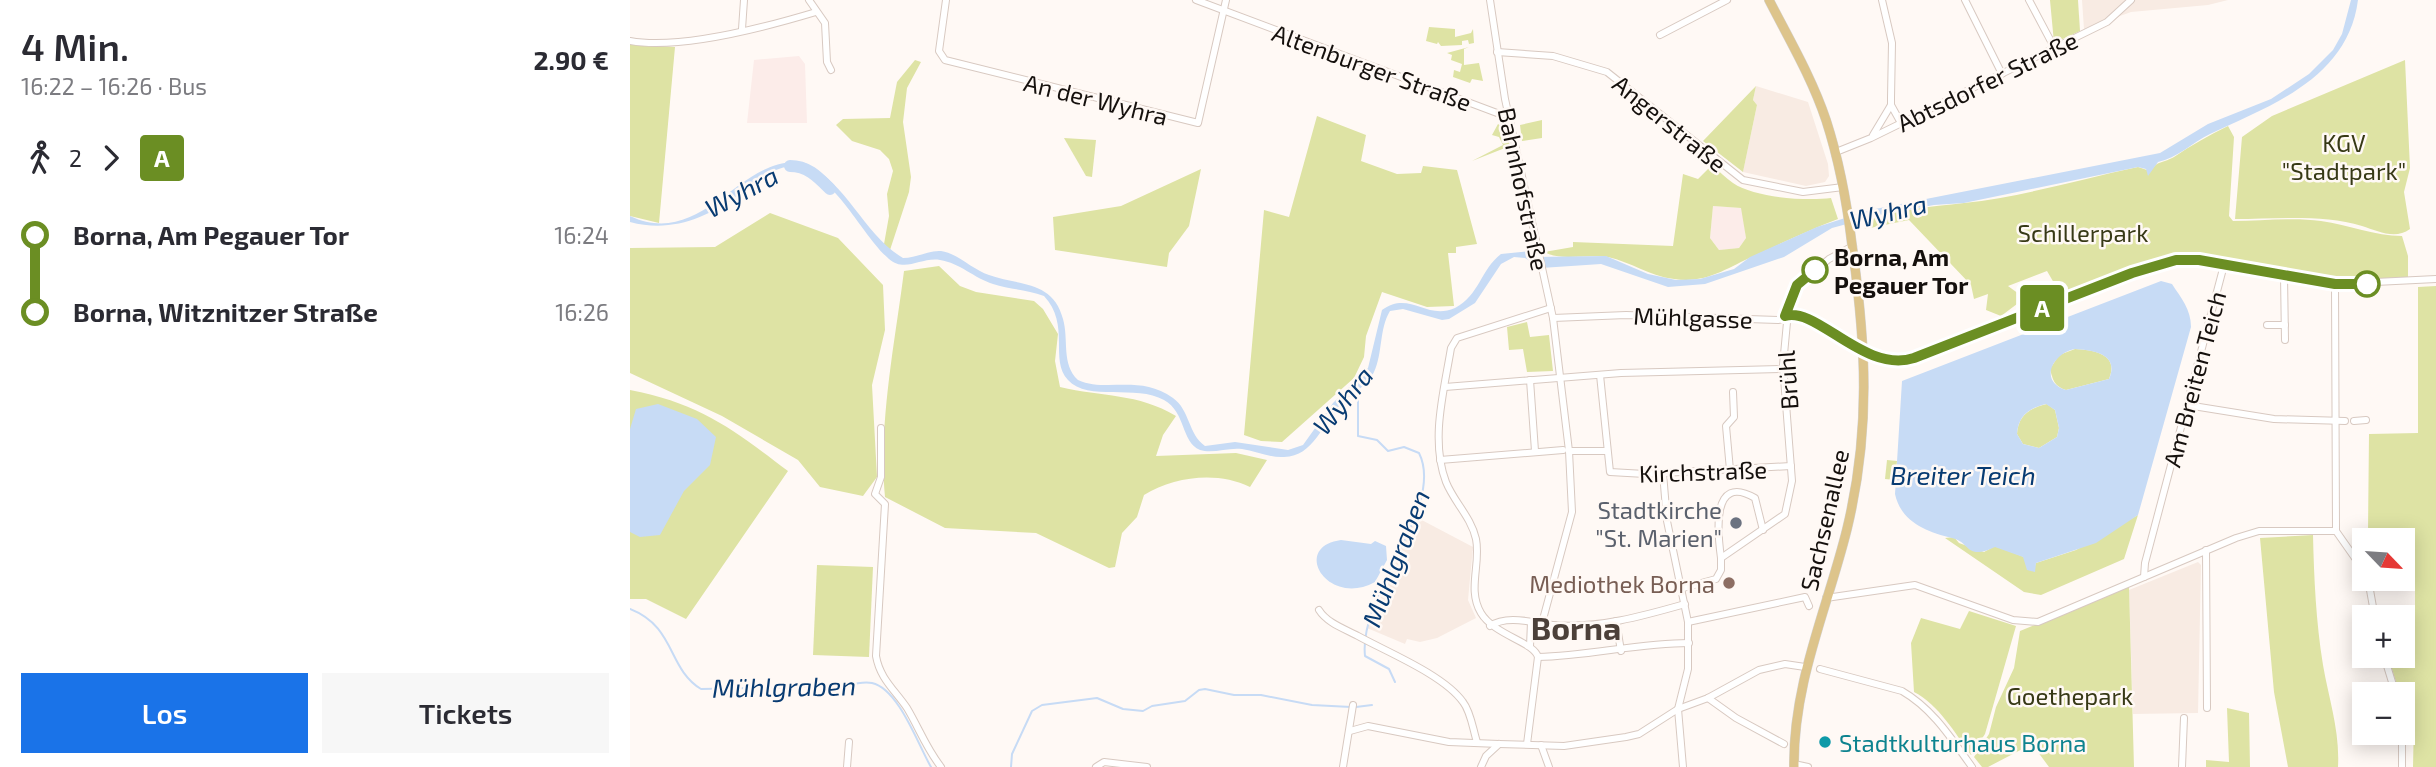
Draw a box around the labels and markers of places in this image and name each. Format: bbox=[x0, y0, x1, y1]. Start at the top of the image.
place label: Borna, Am Pegauer Tor bbox=[1834, 242, 1969, 299]
marker: Borna, Am Pegauer Tor bbox=[1802, 257, 1828, 283]
unlabelled marker bbox=[2354, 271, 2380, 297]
place label: Stadtkirche "St. Marien" bbox=[1595, 495, 1722, 552]
marker: Stadtkirche "St. Marien" bbox=[1728, 515, 1744, 531]
place label: Mediothek Borna bbox=[1529, 569, 1715, 598]
marker: Mediothek Borna bbox=[1721, 575, 1737, 591]
place label: Stadtkulturhaus Borna bbox=[1839, 728, 2086, 757]
marker: Stadtkulturhaus Borna bbox=[1817, 734, 1833, 750]

